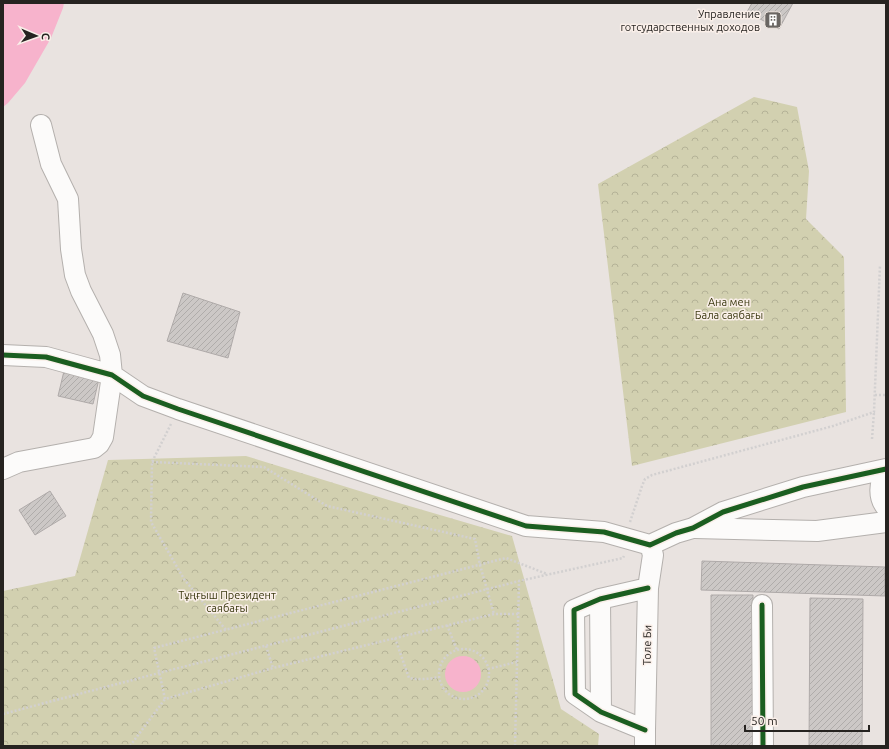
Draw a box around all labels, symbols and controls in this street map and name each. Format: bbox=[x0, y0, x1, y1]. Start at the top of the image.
place label: Управление готсударственных доходов bbox=[620, 8, 760, 33]
building icon: Управление готсударственных доходов bbox=[763, 10, 783, 30]
north arrow bbox=[16, 16, 56, 56]
text: С bbox=[40, 33, 52, 40]
park label: Ана мен Бала саябағы bbox=[695, 296, 763, 321]
park label: Тұңғыш Президент саябағы bbox=[178, 589, 276, 614]
street label: Толе Би bbox=[641, 625, 653, 665]
scale bar bbox=[745, 707, 869, 733]
text: 50 m bbox=[751, 714, 778, 727]

